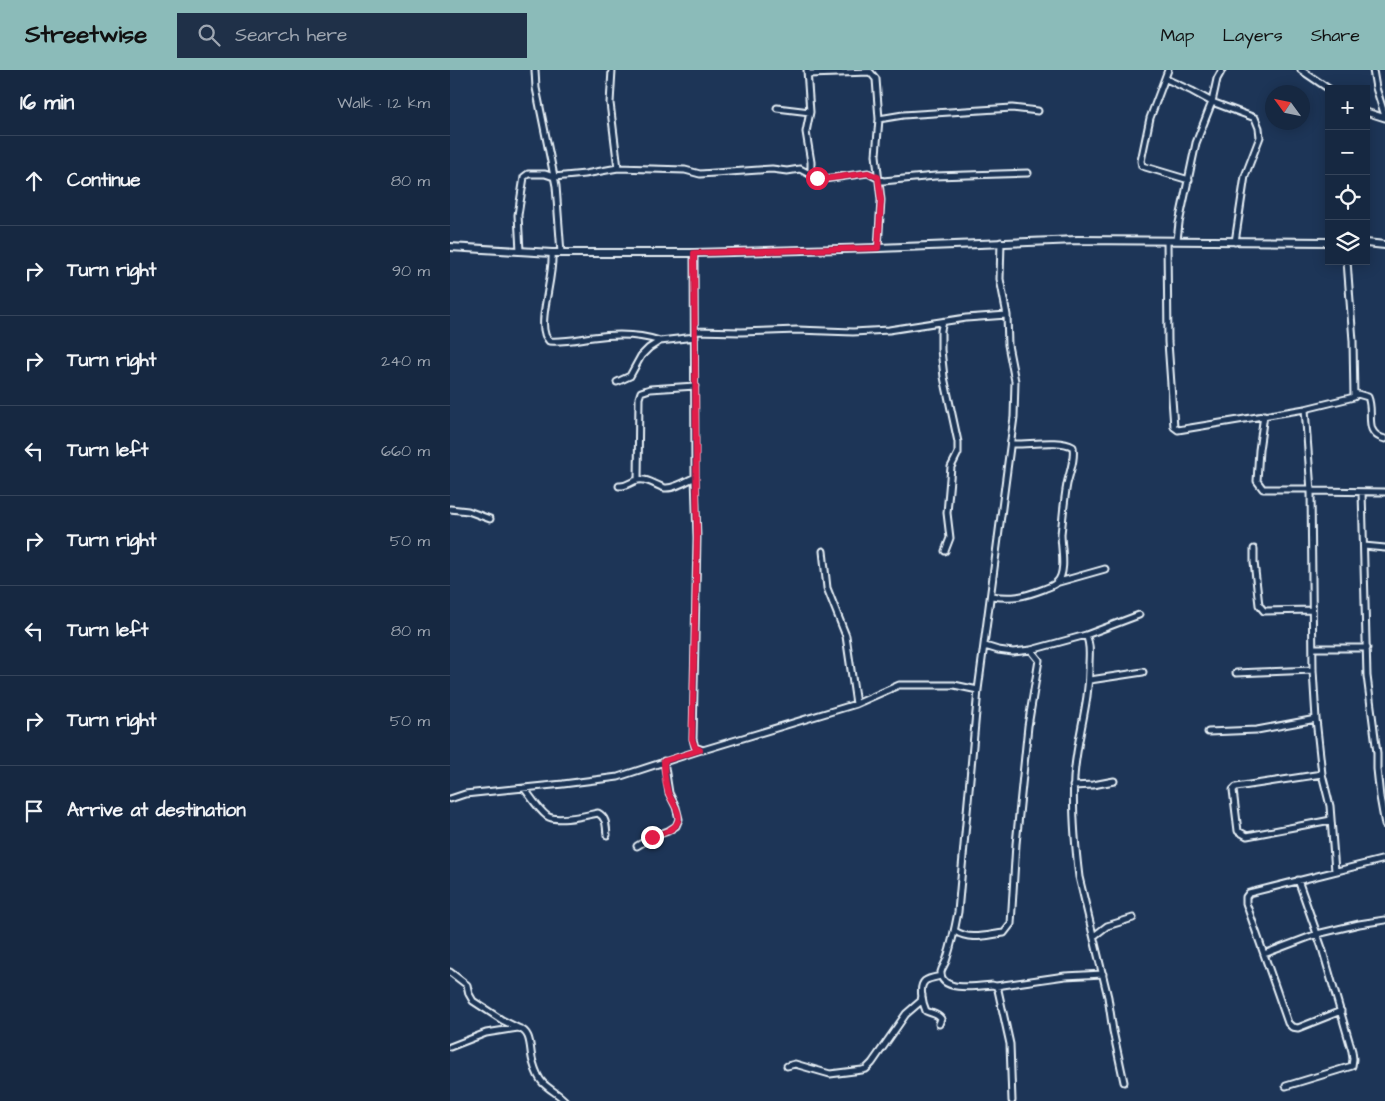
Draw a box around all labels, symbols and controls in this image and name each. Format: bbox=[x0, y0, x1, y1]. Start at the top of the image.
search box bbox=[177, 13, 527, 58]
text: Streetwise bbox=[25, 18, 147, 52]
icon: search bbox=[195, 21, 223, 49]
text: Search here bbox=[235, 22, 347, 49]
text: Map bbox=[1160, 23, 1194, 48]
text: Layers bbox=[1222, 23, 1283, 48]
text: Share bbox=[1311, 23, 1360, 48]
north arrow bbox=[1265, 85, 1310, 130]
map controls bbox=[1325, 85, 1370, 265]
button: + bbox=[1325, 85, 1370, 130]
text: 16 min bbox=[20, 88, 74, 117]
text: Walk · 1.2 km bbox=[337, 92, 430, 114]
button: − bbox=[1325, 130, 1370, 175]
icon: ahead bbox=[20, 167, 48, 195]
text: Continue bbox=[67, 167, 141, 194]
route start bbox=[806, 167, 829, 190]
text: 80 m bbox=[391, 170, 430, 192]
button: locate bbox=[1325, 175, 1370, 220]
button: layers bbox=[1325, 220, 1370, 265]
icon: right bbox=[20, 257, 48, 285]
text: Turn right bbox=[67, 257, 156, 284]
text: 90 m bbox=[392, 260, 430, 282]
icon: right bbox=[20, 347, 48, 375]
text: Turn right bbox=[67, 347, 156, 374]
text: 240 m bbox=[381, 350, 430, 372]
icon: left bbox=[20, 437, 48, 465]
text: Turn left bbox=[67, 437, 148, 464]
text: 660 m bbox=[381, 440, 430, 462]
icon: right bbox=[20, 527, 48, 555]
text: Turn right bbox=[67, 527, 156, 554]
text: 50 m bbox=[390, 530, 430, 552]
icon: left bbox=[20, 617, 48, 645]
text: Turn left bbox=[67, 617, 148, 644]
text: 80 m bbox=[391, 620, 430, 642]
icon: right bbox=[20, 707, 48, 735]
text: Turn right bbox=[67, 707, 156, 734]
text: 50 m bbox=[390, 710, 430, 732]
icon: arrive bbox=[20, 797, 48, 825]
text: Arrive at destination bbox=[67, 797, 246, 824]
route end bbox=[641, 826, 664, 849]

